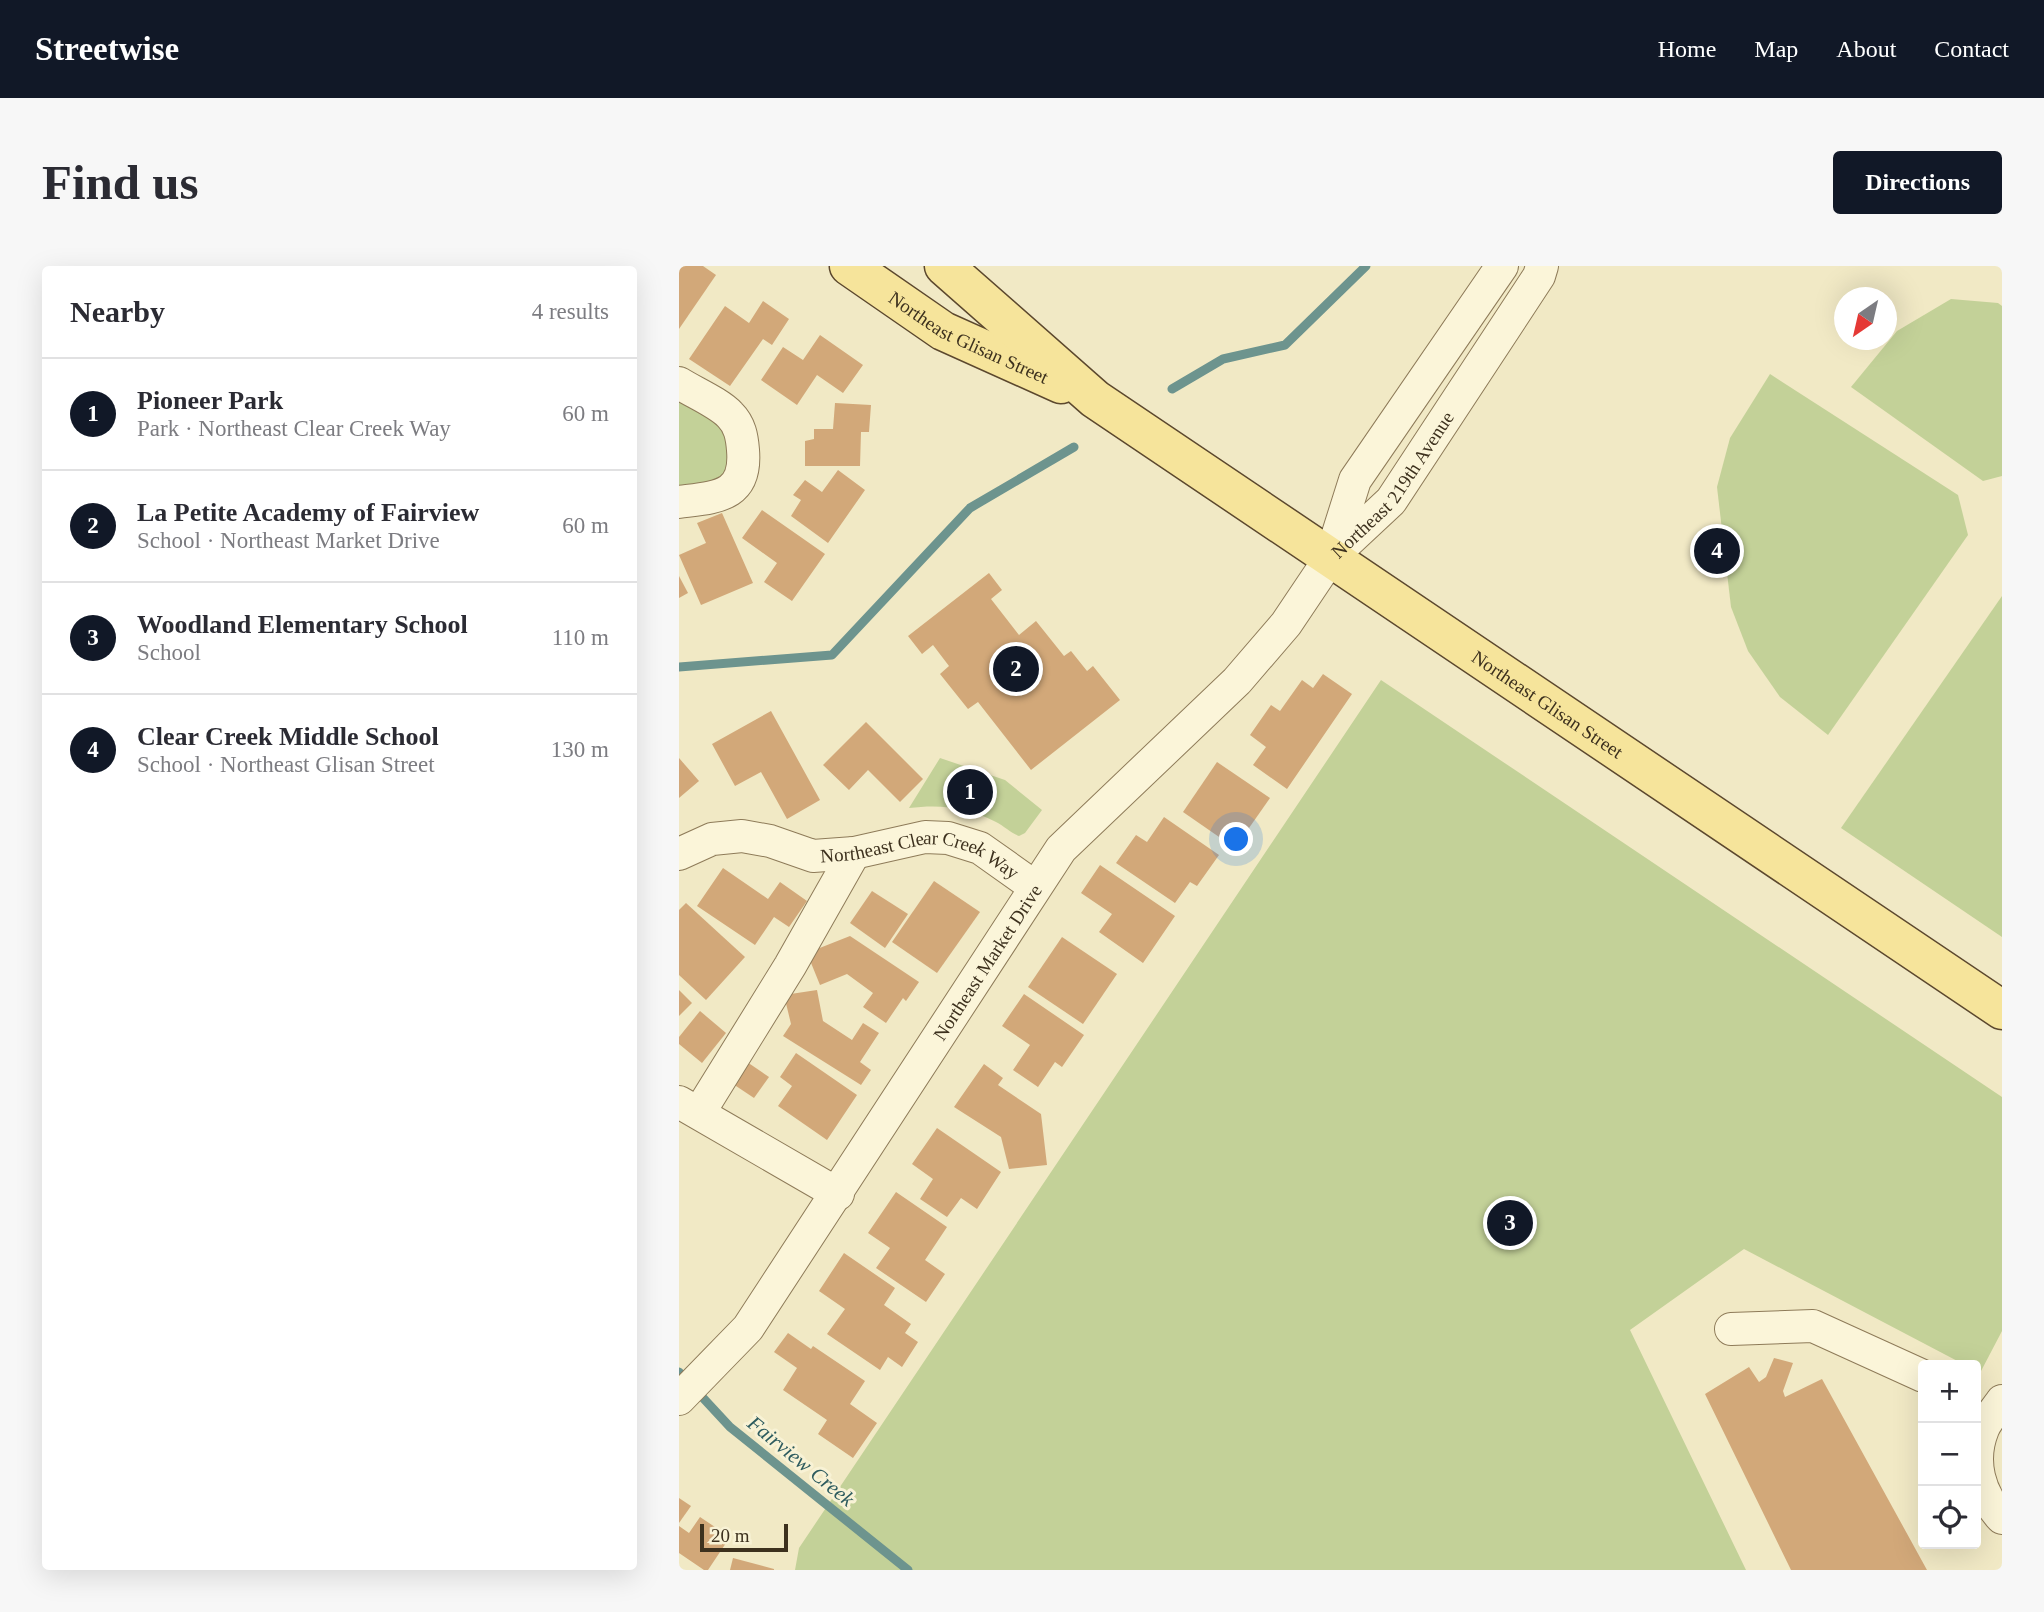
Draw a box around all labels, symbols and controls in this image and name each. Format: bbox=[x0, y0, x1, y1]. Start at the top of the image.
text: Streetwise bbox=[35, 31, 179, 67]
text: Home bbox=[1658, 36, 1716, 62]
text: Map bbox=[1754, 36, 1798, 62]
text: About bbox=[1836, 36, 1896, 62]
text: Contact bbox=[1934, 36, 2009, 62]
button: Directions bbox=[1833, 151, 2002, 214]
text: Find us bbox=[42, 155, 199, 210]
street label: Northeast Glisan Street bbox=[885, 287, 1052, 388]
north arrow bbox=[1834, 287, 1897, 350]
text: Nearby bbox=[70, 295, 165, 328]
text: 4 results bbox=[532, 299, 609, 324]
text: Pioneer Park bbox=[137, 386, 283, 415]
text: 1 bbox=[87, 401, 99, 426]
text: 60 m bbox=[562, 401, 609, 426]
street label: Northeast 219th Avenue bbox=[1327, 407, 1458, 562]
text: Park · Northeast Clear Creek Way bbox=[137, 416, 451, 441]
text: La Petite Academy of Fairview bbox=[137, 498, 479, 527]
text: 2 bbox=[87, 513, 99, 538]
text: 60 m bbox=[562, 513, 609, 538]
pin: 4 bbox=[1694, 525, 1740, 577]
text: School · Northeast Market Drive bbox=[137, 528, 440, 553]
text: Woodland Elementary School bbox=[137, 610, 468, 639]
text: 3 bbox=[87, 625, 99, 650]
text: 110 m bbox=[552, 625, 609, 650]
text: School bbox=[137, 640, 201, 665]
pin: 2 bbox=[993, 643, 1039, 695]
street label: Northeast Glisan Street bbox=[1468, 646, 1628, 763]
text: Clear Creek Middle School bbox=[137, 722, 439, 751]
text: 4 bbox=[87, 737, 99, 762]
text: 130 m bbox=[551, 737, 609, 762]
text: School · Northeast Glisan Street bbox=[137, 752, 435, 777]
pin: 1 bbox=[947, 766, 993, 818]
your location bbox=[1219, 822, 1253, 856]
street label: Northeast Clear Creek Way bbox=[819, 826, 1024, 883]
street label: Northeast Market Drive bbox=[929, 880, 1045, 1044]
pin: 3 bbox=[1487, 1197, 1533, 1249]
map controls bbox=[1918, 1360, 1981, 1549]
button: + bbox=[1918, 1360, 1981, 1423]
water label: Fairview Creek bbox=[742, 1410, 860, 1512]
button: − bbox=[1918, 1423, 1981, 1486]
button: locate bbox=[1918, 1486, 1981, 1549]
scale bar bbox=[700, 1521, 787, 1553]
text: 20 m bbox=[711, 1525, 750, 1546]

